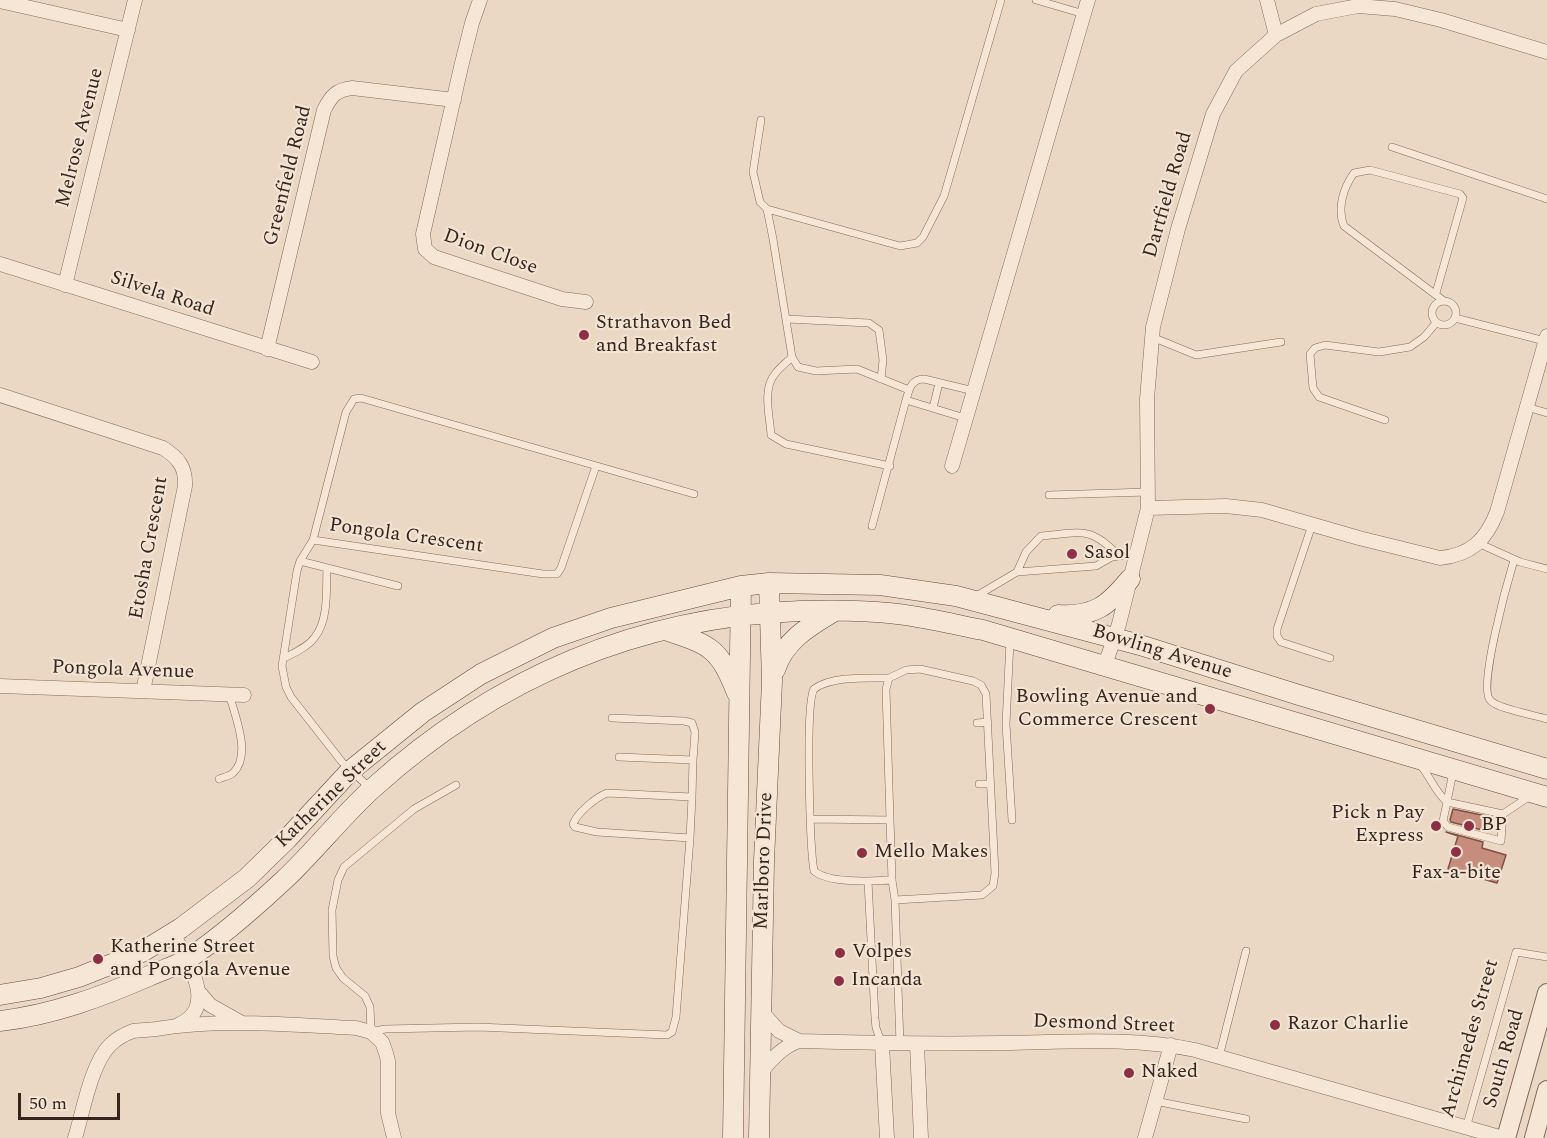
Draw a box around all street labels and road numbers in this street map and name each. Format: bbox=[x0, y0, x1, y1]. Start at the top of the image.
street label: Melrose Avenue bbox=[52, 66, 110, 210]
street label: Greenfield Road bbox=[260, 103, 318, 249]
street label: Dartfield Road bbox=[1140, 129, 1198, 261]
street label: Dion Close bbox=[440, 225, 540, 281]
street label: Silvela Road bbox=[107, 267, 217, 323]
street label: Etosha Crescent bbox=[126, 475, 174, 621]
street label: Pongola Crescent bbox=[327, 514, 485, 560]
street label: Bowling Avenue bbox=[1089, 620, 1235, 686]
street label: Pongola Avenue bbox=[51, 657, 195, 685]
street label: Katherine Street bbox=[271, 736, 393, 854]
street label: Marlboro Drive bbox=[751, 792, 779, 930]
street label: Archimedes Street bbox=[1437, 957, 1505, 1121]
street label: South Road bbox=[1479, 1007, 1531, 1111]
street label: Desmond Street bbox=[1033, 1011, 1175, 1039]

